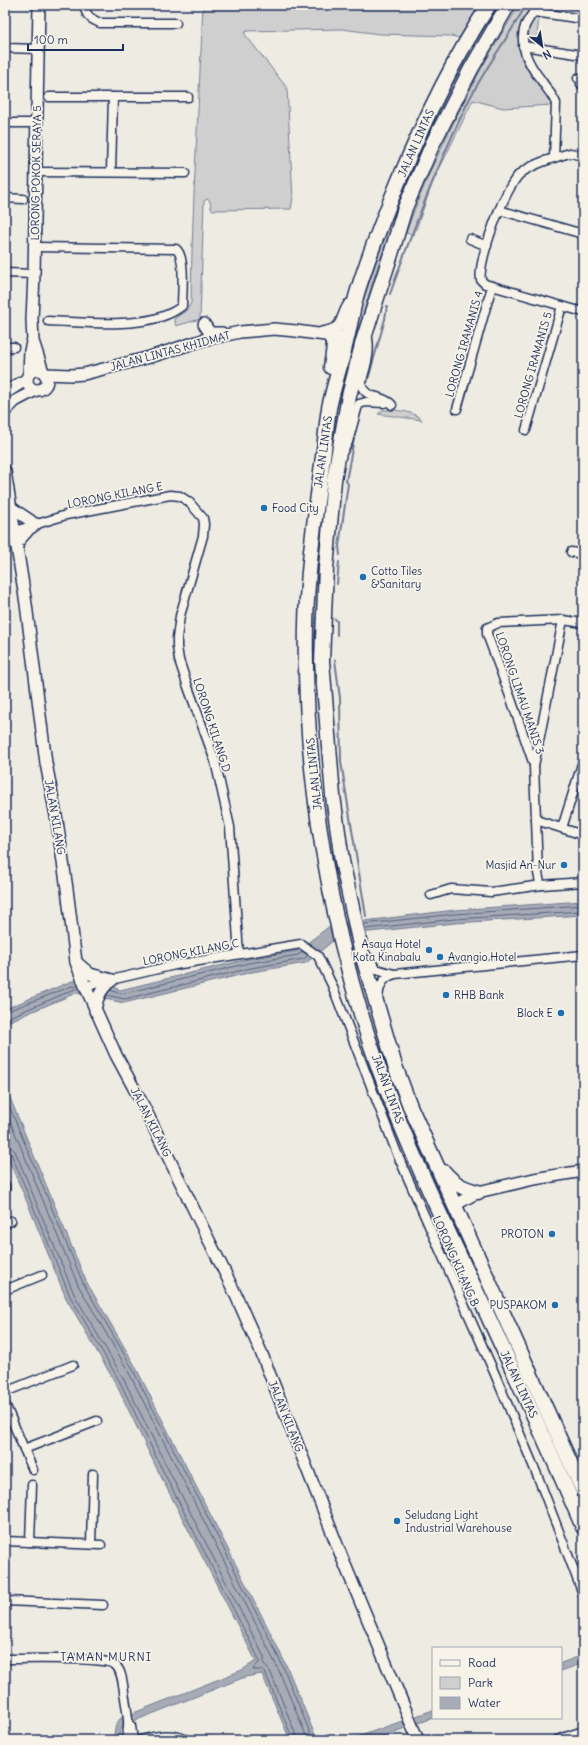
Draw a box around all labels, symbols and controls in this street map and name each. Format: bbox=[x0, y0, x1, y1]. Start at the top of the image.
scale bar bbox=[28, 26, 123, 52]
north arrow bbox=[522, 26, 562, 66]
text: 100 m bbox=[34, 32, 68, 47]
text: N bbox=[540, 47, 554, 63]
street label: LORONG POKOK SERAYA 5 bbox=[28, 105, 44, 241]
street label: JALAN LINTAS bbox=[395, 107, 437, 179]
street label: LORONG IRAMANIS 4 bbox=[442, 289, 486, 399]
street label: LORONG IRAMANIS 5 bbox=[511, 310, 555, 420]
street label: JALAN LINTAS KHIDMAT bbox=[108, 328, 232, 374]
street label: JALAN LINTAS bbox=[311, 415, 335, 489]
street label: LORONG KILANG E bbox=[66, 479, 164, 511]
place label: Food City bbox=[272, 501, 319, 515]
marker: Food City bbox=[259, 503, 269, 513]
place label: Cotto Tiles &Sanitary bbox=[371, 564, 422, 591]
marker: Cotto Tiles &Sanitary bbox=[358, 572, 368, 582]
street label: LORONG LIMAU MANIS 3 bbox=[493, 630, 547, 756]
street label: LORONG KILANG D bbox=[190, 676, 234, 774]
street label: JALAN LINTAS bbox=[303, 737, 325, 811]
street label: JALAN KILANG bbox=[41, 778, 69, 856]
place label: Masjid An-Nur bbox=[485, 858, 557, 872]
marker: Masjid An-Nur bbox=[559, 860, 569, 870]
street label: LORONG KILANG C bbox=[142, 936, 240, 968]
place label: Asaya Hotel Kota Kinabalu bbox=[352, 937, 422, 964]
marker: Asaya Hotel Kota Kinabalu bbox=[424, 945, 434, 955]
place label: Avangio Hotel bbox=[448, 950, 516, 964]
marker: Avangio Hotel bbox=[435, 952, 445, 962]
place label: RHB Bank bbox=[454, 988, 505, 1002]
marker: RHB Bank bbox=[441, 990, 451, 1000]
place label: Block E bbox=[517, 1006, 553, 1020]
marker: Block E bbox=[556, 1008, 566, 1018]
street label: JALAN LINTAS bbox=[369, 1052, 407, 1126]
street label: JALAN KILANG bbox=[127, 1085, 175, 1159]
street label: LORONG KILANG B bbox=[430, 1214, 482, 1308]
place label: PROTON bbox=[501, 1227, 544, 1241]
marker: PROTON bbox=[547, 1229, 557, 1239]
place label: PUSPAKOM bbox=[489, 1298, 547, 1312]
marker: PUSPAKOM bbox=[550, 1300, 560, 1310]
street label: JALAN LINTAS bbox=[497, 1348, 541, 1420]
street label: JALAN KILANG bbox=[265, 1378, 307, 1454]
place label: Seludang Light Industrial Warehouse bbox=[405, 1508, 512, 1535]
marker: Seludang Light Industrial Warehouse bbox=[392, 1516, 402, 1526]
legend bbox=[432, 1647, 562, 1719]
district label: TAMAN MURNI bbox=[60, 1649, 152, 1664]
text: Road bbox=[468, 1655, 496, 1670]
text: Park bbox=[468, 1675, 493, 1690]
text: Water bbox=[468, 1695, 501, 1710]

